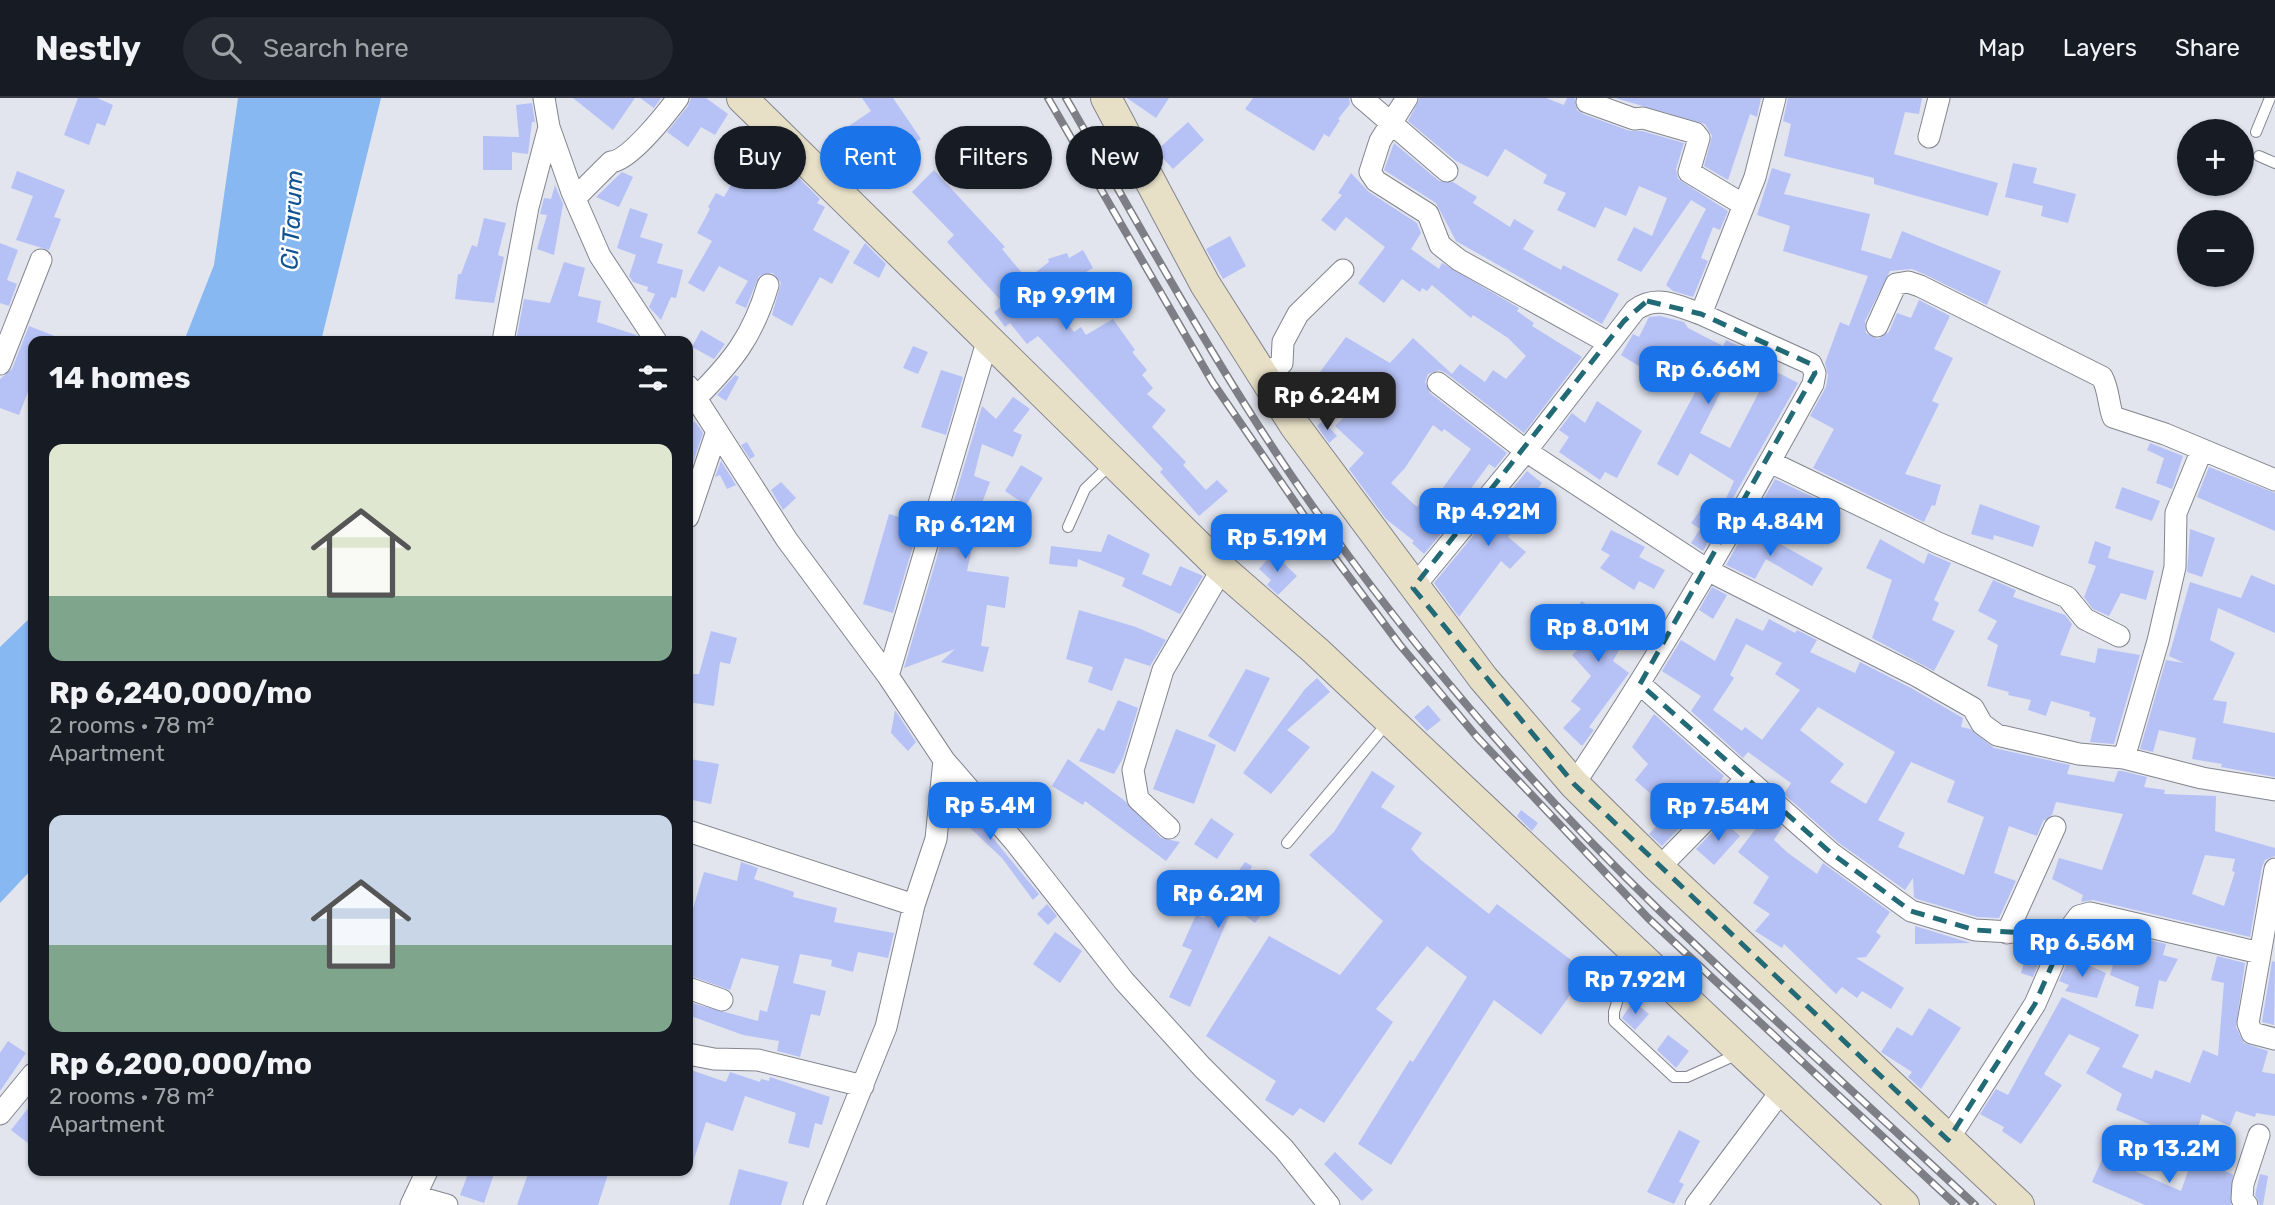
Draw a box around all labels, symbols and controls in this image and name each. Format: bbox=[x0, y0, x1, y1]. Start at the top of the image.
search box bbox=[183, 17, 673, 80]
text: Nestly bbox=[35, 29, 141, 68]
icon: search bbox=[207, 29, 245, 67]
text: Search here bbox=[263, 33, 409, 64]
text: Map bbox=[1978, 34, 2025, 62]
text: Layers bbox=[2063, 34, 2137, 62]
text: Share bbox=[2175, 34, 2240, 62]
map controls bbox=[2177, 119, 2254, 287]
button: + bbox=[2177, 119, 2254, 196]
chip: Buy bbox=[714, 126, 806, 189]
chip: Rent bbox=[820, 126, 921, 189]
chip: Filters bbox=[935, 126, 1052, 189]
chip: New bbox=[1066, 126, 1163, 189]
water label: Ci Tarum bbox=[275, 169, 309, 271]
button: − bbox=[2177, 210, 2254, 287]
pin: Rp 9.91M bbox=[994, 272, 1138, 332]
text: Rp 9.91M bbox=[1016, 281, 1116, 309]
pin: Rp 6.66M bbox=[1636, 346, 1780, 406]
text: Rp 6.66M bbox=[1655, 355, 1761, 383]
icon: filters bbox=[634, 359, 672, 397]
text: 14 homes bbox=[49, 360, 191, 396]
pin: Rp 6.24M bbox=[1255, 372, 1399, 432]
text: Rp 6.24M bbox=[1274, 381, 1380, 409]
pin: Rp 4.92M bbox=[1416, 489, 1560, 548]
icon: home bbox=[298, 490, 424, 616]
text: Rp 4.92M bbox=[1435, 497, 1541, 525]
pin: Rp 4.84M bbox=[1698, 498, 1842, 558]
pin: Rp 6.12M bbox=[893, 502, 1037, 561]
text: Rp 4.84M bbox=[1716, 507, 1824, 535]
text: Rp 6.12M bbox=[915, 510, 1015, 538]
pin: Rp 5.19M bbox=[1205, 514, 1349, 574]
text: Rp 5.19M bbox=[1227, 523, 1327, 551]
pin: Rp 8.01M bbox=[1526, 604, 1670, 664]
text: Rp 8.01M bbox=[1546, 613, 1650, 641]
text: Rp 6,240,000/mo bbox=[49, 675, 312, 711]
text: 2 rooms · 78 m² bbox=[49, 711, 214, 739]
text: Apartment bbox=[49, 739, 165, 767]
pin: Rp 5.4M bbox=[925, 782, 1055, 842]
pin: Rp 7.54M bbox=[1646, 784, 1790, 843]
text: Rp 5.4M bbox=[944, 791, 1036, 819]
text: Rp 7.54M bbox=[1666, 792, 1770, 820]
icon: home bbox=[298, 861, 424, 987]
pin: Rp 6.2M bbox=[1153, 870, 1283, 930]
text: Rp 6.2M bbox=[1173, 879, 1263, 907]
pin: Rp 6.56M bbox=[2010, 920, 2154, 979]
text: Rp 6.56M bbox=[2029, 928, 2135, 956]
pin: Rp 7.92M bbox=[1563, 956, 1707, 1016]
text: Rp 7.92M bbox=[1584, 965, 1686, 993]
text: Rp 6,200,000/mo bbox=[49, 1046, 312, 1082]
text: 2 rooms · 78 m² bbox=[49, 1082, 214, 1110]
text: Apartment bbox=[49, 1110, 165, 1138]
pin: Rp 13.2M bbox=[2097, 1126, 2241, 1185]
text: Rp 13.2M bbox=[2118, 1134, 2220, 1162]

